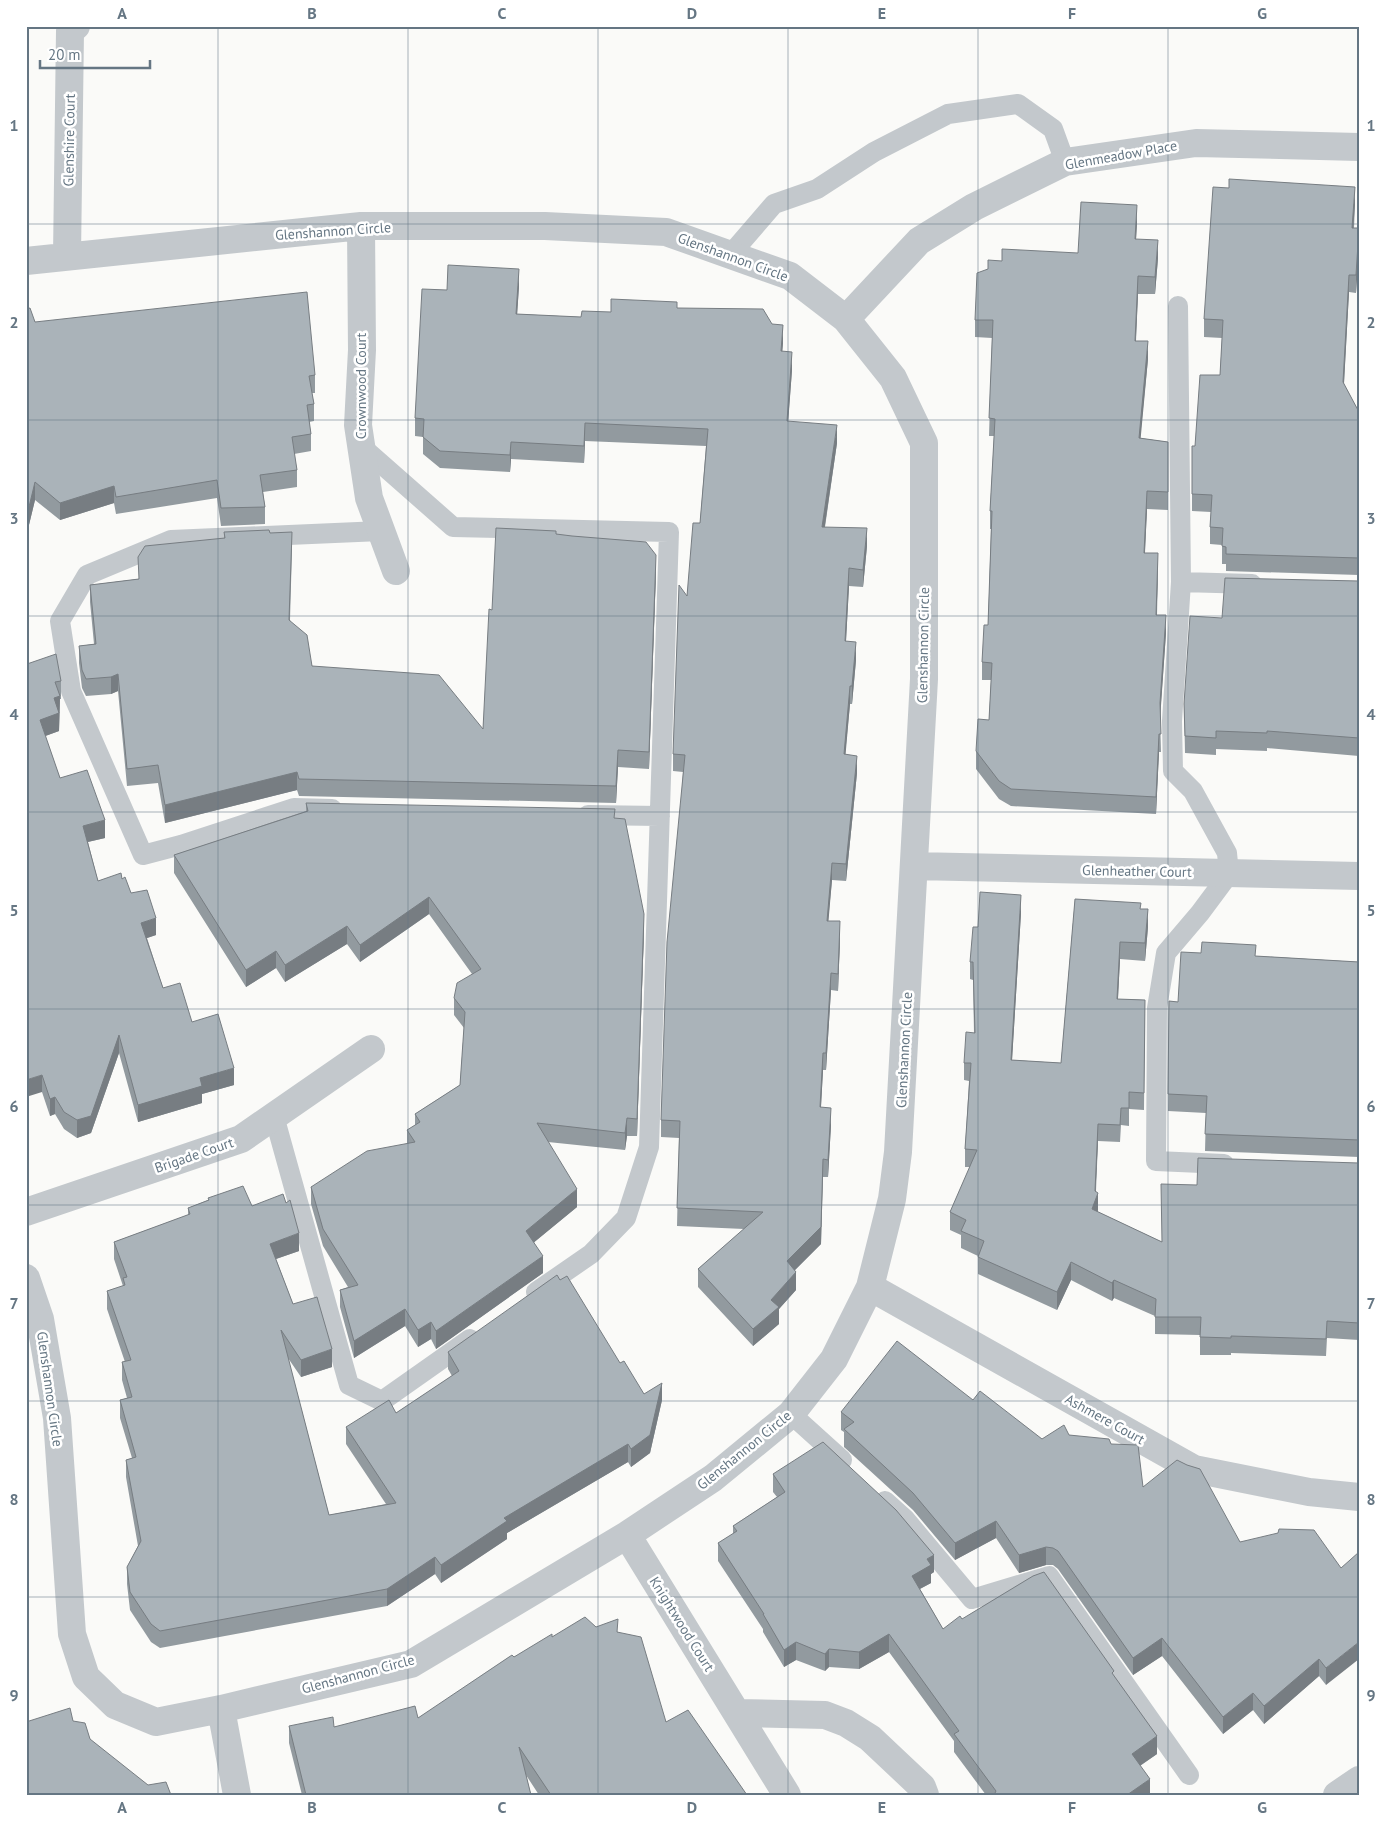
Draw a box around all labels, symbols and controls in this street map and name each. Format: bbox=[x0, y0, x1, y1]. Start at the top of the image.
text: A bbox=[117, 3, 127, 23]
text: B bbox=[307, 3, 317, 23]
text: C bbox=[498, 3, 507, 23]
text: D bbox=[687, 3, 697, 23]
text: E bbox=[878, 3, 886, 23]
text: F bbox=[1068, 3, 1076, 23]
text: G bbox=[1257, 3, 1267, 23]
scale bar bbox=[40, 38, 150, 70]
text: 20 m bbox=[48, 45, 81, 64]
street label: Glenshire Court bbox=[59, 93, 79, 187]
text: 1 bbox=[9, 115, 19, 135]
text: 1 bbox=[1366, 115, 1376, 135]
street label: Glenmeadow Place bbox=[1064, 136, 1178, 174]
street label: Glenshannon Circle bbox=[274, 218, 392, 244]
street label: Glenshannon Circle bbox=[675, 229, 791, 285]
text: 2 bbox=[9, 312, 19, 332]
text: 2 bbox=[1366, 312, 1376, 332]
street label: Crownwood Court bbox=[352, 332, 370, 439]
text: 3 bbox=[9, 508, 19, 528]
text: 3 bbox=[1366, 508, 1376, 528]
street label: Glenshannon Circle bbox=[913, 587, 933, 703]
text: 4 bbox=[9, 704, 19, 724]
text: 4 bbox=[1366, 704, 1376, 724]
street label: Glenheather Court bbox=[1082, 861, 1192, 881]
text: 5 bbox=[9, 900, 19, 920]
text: 5 bbox=[1366, 900, 1376, 920]
street label: Glenshannon Circle bbox=[892, 992, 916, 1108]
text: 6 bbox=[9, 1096, 19, 1116]
text: 6 bbox=[1366, 1096, 1376, 1116]
street label: Brigade Court bbox=[152, 1133, 236, 1177]
text: 7 bbox=[9, 1293, 19, 1313]
text: 7 bbox=[1366, 1293, 1376, 1313]
street label: Glenshannon Circle bbox=[33, 1330, 67, 1448]
street label: Ashmere Court bbox=[1062, 1390, 1148, 1448]
street label: Glenshannon Circle bbox=[693, 1406, 795, 1494]
text: 8 bbox=[9, 1489, 19, 1509]
text: 8 bbox=[1366, 1489, 1376, 1509]
street label: Knightwood Court bbox=[646, 1573, 718, 1675]
street label: Glenshannon Circle bbox=[300, 1650, 416, 1698]
text: 9 bbox=[9, 1685, 19, 1705]
text: 9 bbox=[1366, 1685, 1376, 1705]
text: A bbox=[117, 1797, 127, 1817]
text: B bbox=[307, 1797, 317, 1817]
text: C bbox=[498, 1797, 507, 1817]
text: D bbox=[687, 1797, 697, 1817]
text: E bbox=[878, 1797, 886, 1817]
text: F bbox=[1068, 1797, 1076, 1817]
text: G bbox=[1257, 1797, 1267, 1817]

